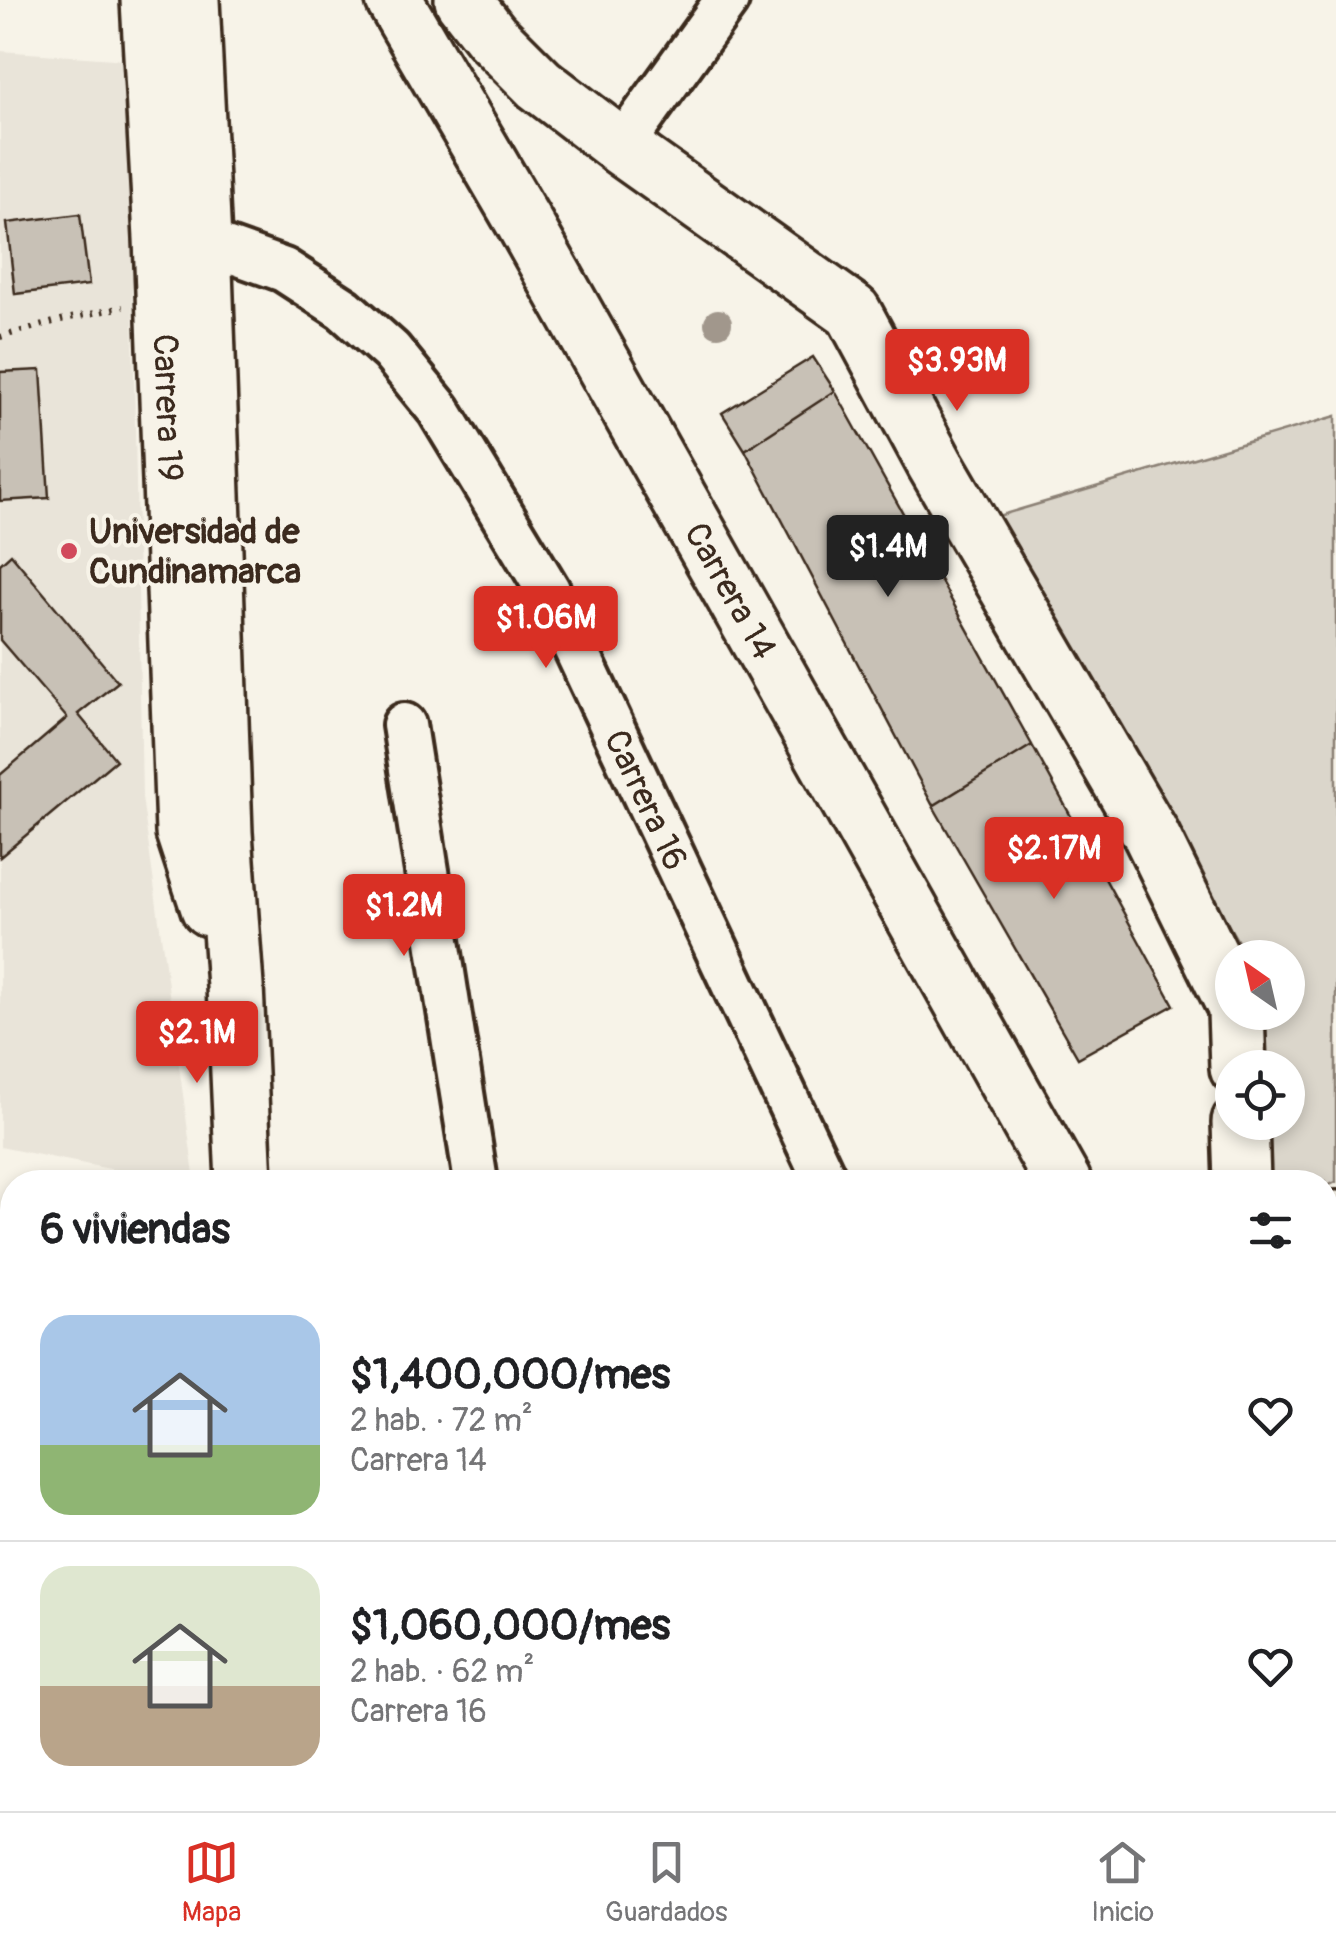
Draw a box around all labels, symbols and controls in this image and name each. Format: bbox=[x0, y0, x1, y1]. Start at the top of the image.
pin: $3.93M bbox=[876, 329, 1038, 414]
street label: Carrera 19 bbox=[143, 333, 192, 482]
text: $3.93M bbox=[907, 341, 1007, 381]
place label: Universidad de Cundinamarca bbox=[89, 510, 301, 594]
street label: Carrera 14 bbox=[674, 515, 786, 667]
pin: $1.4M bbox=[818, 515, 958, 600]
text: $1.4M bbox=[849, 527, 927, 567]
marker: Universidad de Cundinamarca bbox=[58, 540, 80, 562]
pin: $1.06M bbox=[465, 586, 627, 671]
text: $1.06M bbox=[496, 598, 596, 638]
street label: Carrera 16 bbox=[594, 723, 697, 877]
pin: $2.17M bbox=[973, 817, 1135, 902]
text: $2.17M bbox=[1007, 829, 1101, 869]
pin: $1.2M bbox=[334, 874, 474, 959]
text: $1.2M bbox=[365, 886, 443, 926]
north arrow bbox=[1215, 940, 1305, 1030]
map controls bbox=[1215, 940, 1305, 1140]
pin: $2.1M bbox=[127, 1001, 267, 1086]
text: $2.1M bbox=[158, 1013, 236, 1053]
button: locate bbox=[1215, 1050, 1305, 1140]
icon: filters bbox=[1243, 1203, 1298, 1258]
text: 6 viviendas bbox=[40, 1204, 230, 1256]
text: $1,400,000/mes bbox=[350, 1349, 670, 1401]
icon: home bbox=[120, 1355, 240, 1475]
icon: heart bbox=[1243, 1388, 1298, 1443]
text: 2 hab. · 72 m² bbox=[350, 1401, 533, 1441]
text: Carrera 14 bbox=[350, 1441, 487, 1481]
text: $1,060,000/mes bbox=[350, 1600, 670, 1652]
icon: home bbox=[120, 1606, 240, 1726]
icon: heart bbox=[1243, 1639, 1298, 1694]
text: 2 hab. · 62 m² bbox=[350, 1652, 534, 1692]
text: Carrera 16 bbox=[350, 1692, 487, 1732]
tab: Mapa bbox=[182, 1835, 241, 1930]
tab: Guardados bbox=[605, 1835, 727, 1930]
tab: Inicio bbox=[1091, 1835, 1154, 1930]

